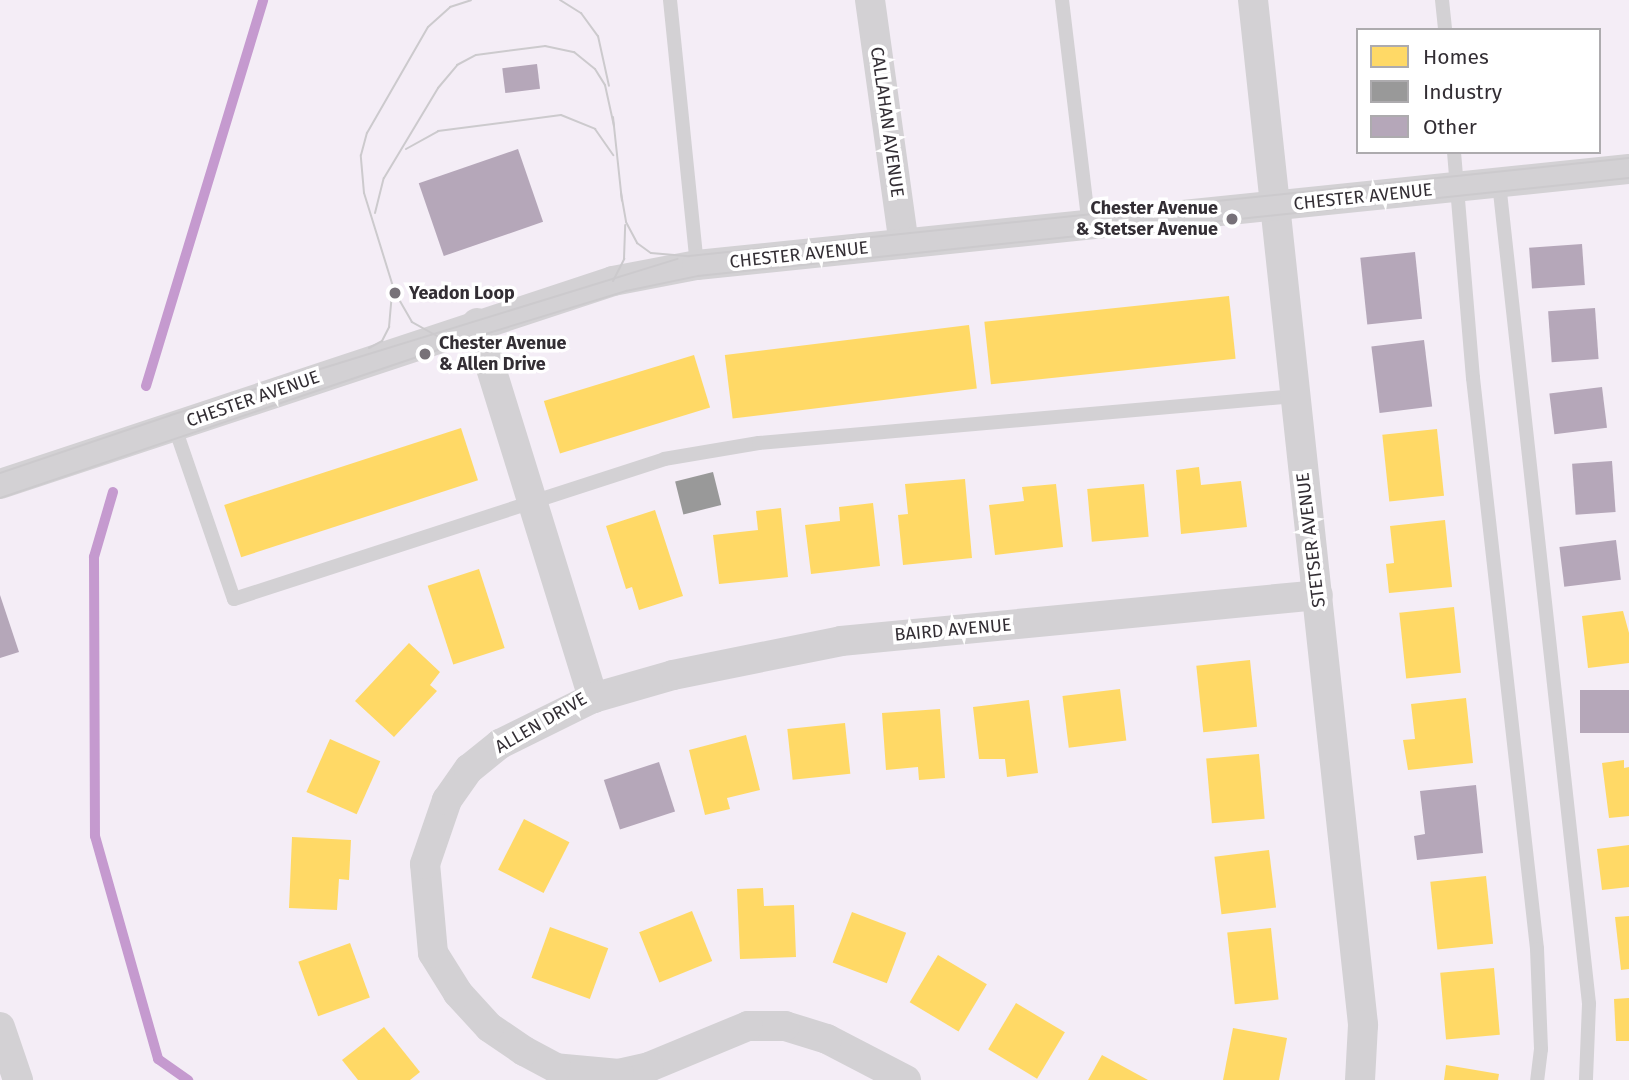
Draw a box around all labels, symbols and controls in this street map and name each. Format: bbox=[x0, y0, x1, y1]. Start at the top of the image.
legend bbox=[1356, 28, 1601, 154]
text: Homes bbox=[1423, 44, 1489, 70]
street label: CALLAHAN AVENUE bbox=[866, 45, 908, 199]
text: Industry bbox=[1423, 79, 1502, 105]
text: Other bbox=[1423, 114, 1477, 140]
street label: CHESTER AVENUE bbox=[1293, 179, 1433, 215]
place label: Chester Avenue & Stetser Avenue bbox=[1076, 198, 1218, 241]
marker: Chester Avenue & Stetser Avenue bbox=[1224, 211, 1240, 227]
street label: CHESTER AVENUE bbox=[729, 237, 869, 273]
place label: Yeadon Loop bbox=[409, 282, 515, 304]
marker: Yeadon Loop bbox=[387, 285, 403, 301]
place label: Chester Avenue & Allen Drive bbox=[439, 333, 566, 376]
marker: Chester Avenue & Allen Drive bbox=[417, 346, 433, 362]
street label: CHESTER AVENUE bbox=[184, 366, 322, 432]
street label: STETSER AVENUE bbox=[1292, 471, 1330, 609]
street label: BAIRD AVENUE bbox=[894, 614, 1012, 646]
street label: ALLEN DRIVE bbox=[491, 688, 591, 758]

